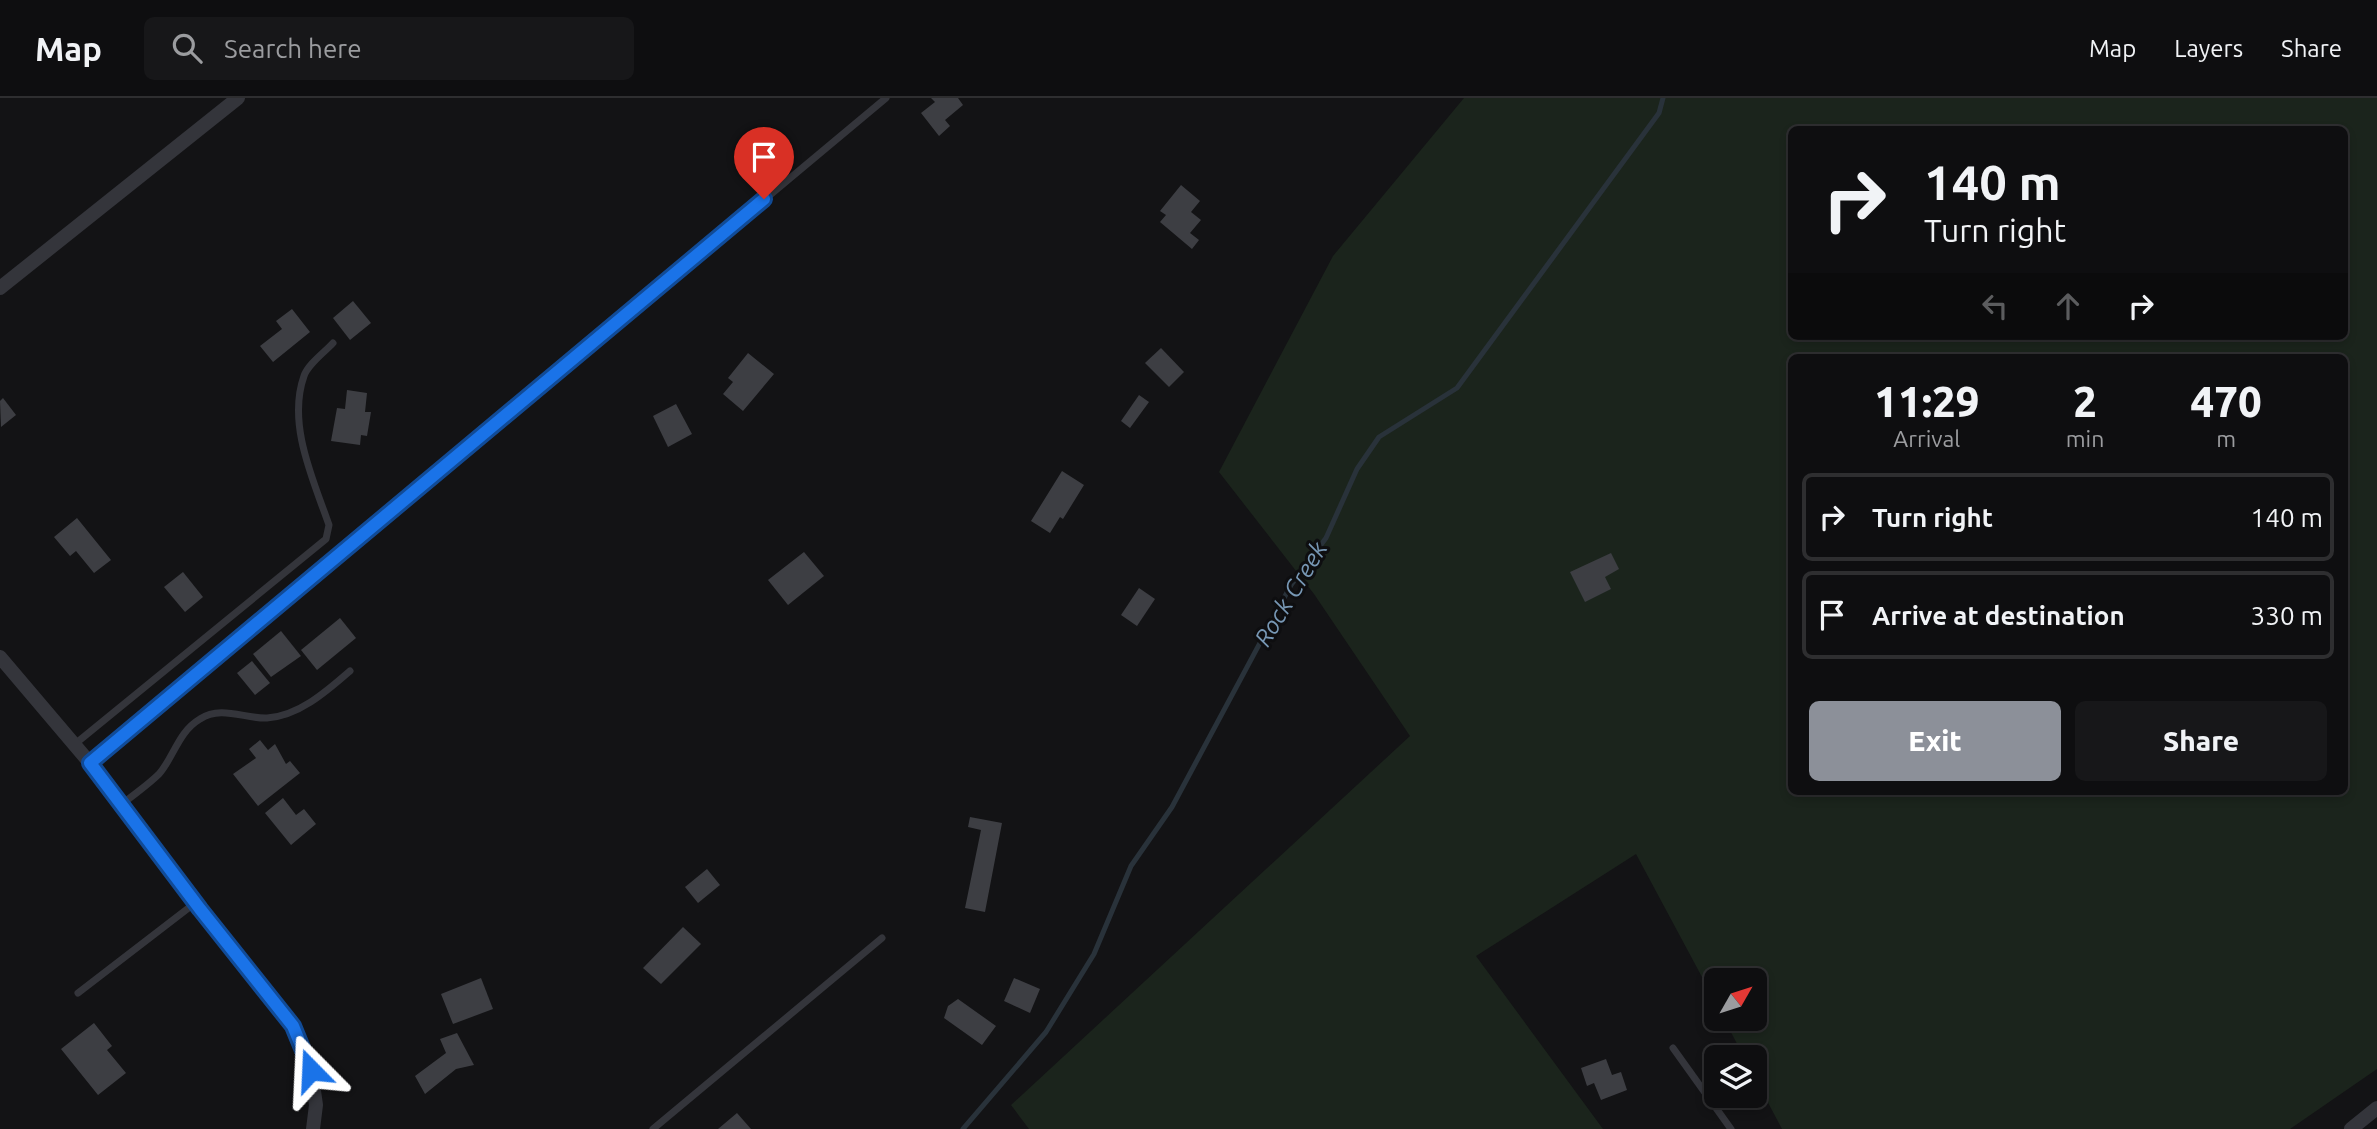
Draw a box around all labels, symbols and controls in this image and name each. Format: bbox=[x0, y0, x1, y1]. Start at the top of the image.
search box bbox=[144, 17, 634, 80]
icon: search bbox=[168, 29, 206, 67]
text: Map bbox=[35, 30, 102, 67]
text: Search here bbox=[224, 34, 362, 63]
text: Map bbox=[2089, 35, 2136, 62]
text: Layers bbox=[2174, 35, 2243, 62]
text: Share bbox=[2281, 35, 2342, 62]
pin bbox=[734, 127, 794, 199]
icon: arrive bbox=[745, 138, 783, 176]
icon: right bbox=[1809, 154, 1900, 245]
text: 140 m bbox=[1924, 154, 2061, 209]
text: Turn right bbox=[1924, 212, 2066, 248]
icon: left bbox=[1976, 287, 2014, 325]
icon: ahead bbox=[2049, 287, 2087, 325]
icon: right bbox=[2122, 287, 2160, 325]
text: 11:29 bbox=[1874, 378, 1979, 425]
text: 2 bbox=[2073, 378, 2097, 425]
text: 470 bbox=[2191, 378, 2262, 425]
text: Arrival bbox=[1893, 426, 1960, 451]
text: min bbox=[2066, 426, 2104, 451]
text: m bbox=[2216, 426, 2236, 451]
icon: right bbox=[1813, 498, 1851, 536]
text: Turn right bbox=[1872, 503, 1993, 532]
text: 140 m bbox=[2251, 503, 2323, 532]
water label: Rock Creek bbox=[1249, 536, 1333, 651]
icon: arrive bbox=[1813, 596, 1851, 634]
text: Arrive at destination bbox=[1872, 601, 2125, 630]
text: 330 m bbox=[2251, 601, 2323, 630]
button: Exit bbox=[1809, 701, 2061, 781]
button: Share bbox=[2075, 701, 2327, 781]
north arrow bbox=[1704, 968, 1768, 1031]
map controls bbox=[1704, 968, 1767, 1108]
position arrow bbox=[274, 1033, 348, 1107]
button: layers bbox=[1704, 1045, 1767, 1108]

